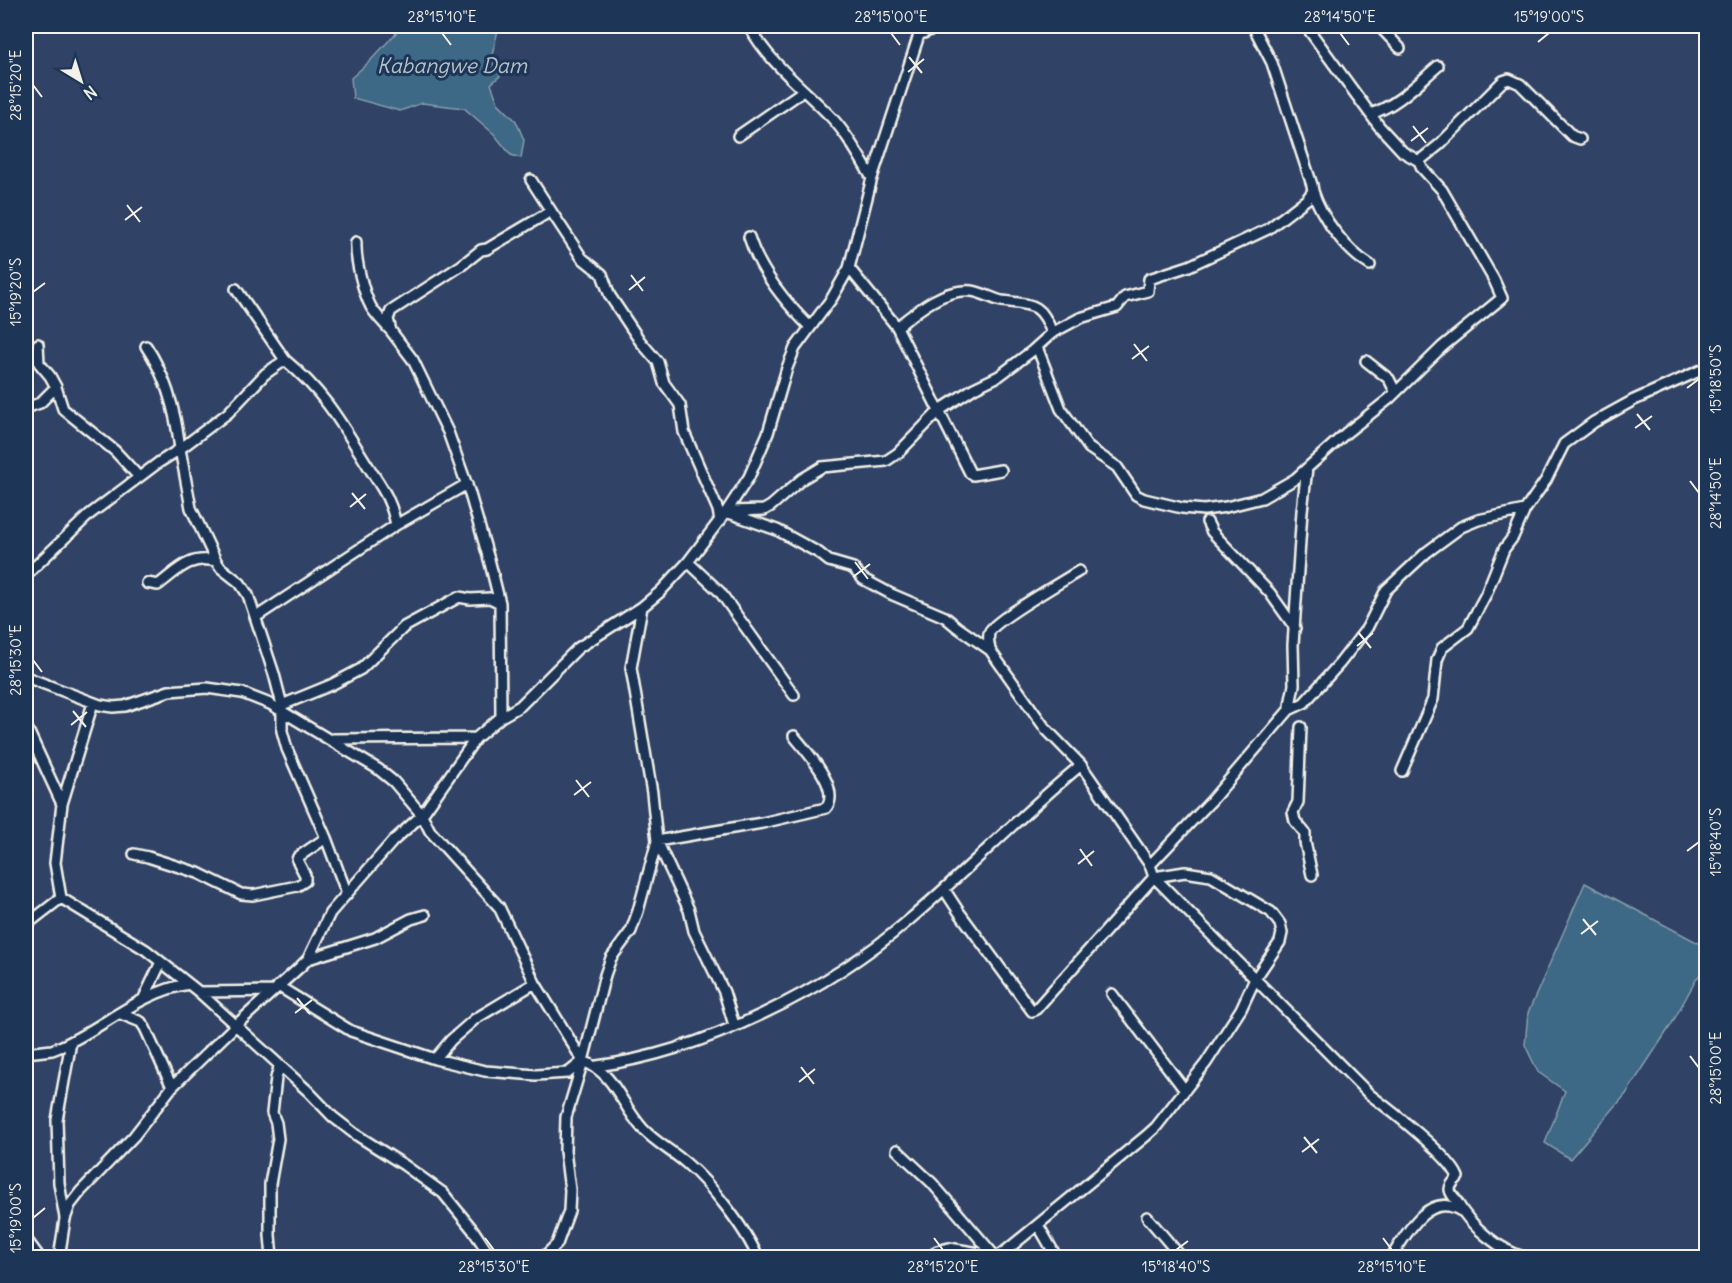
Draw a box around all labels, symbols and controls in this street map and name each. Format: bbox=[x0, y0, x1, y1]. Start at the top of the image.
text: 28°15'10"E bbox=[407, 7, 477, 26]
text: 28°15'00"E bbox=[855, 7, 928, 26]
text: 28°14'50"E bbox=[1304, 7, 1376, 26]
text: 15°19'00"S bbox=[1514, 7, 1584, 26]
text: 28°15'20"E bbox=[6, 49, 25, 121]
north arrow bbox=[51, 51, 111, 111]
water label: Kabangwe Dam bbox=[377, 52, 528, 79]
text: N bbox=[80, 82, 101, 104]
text: 15°19'20"S bbox=[6, 258, 25, 326]
text: 15°18'50"S bbox=[1706, 344, 1725, 414]
text: 28°14'50"E bbox=[1706, 457, 1725, 529]
text: 28°15'30"E bbox=[6, 624, 25, 696]
text: 15°18'40"S bbox=[1706, 808, 1725, 876]
text: 28°15'00"E bbox=[1706, 1031, 1725, 1105]
text: 15°19'00"S bbox=[6, 1183, 25, 1253]
text: 28°15'30"E bbox=[458, 1257, 530, 1276]
text: 28°15'20"E bbox=[907, 1257, 979, 1276]
text: 15°18'40"S bbox=[1142, 1257, 1210, 1276]
text: 28°15'10"E bbox=[1357, 1257, 1427, 1276]

